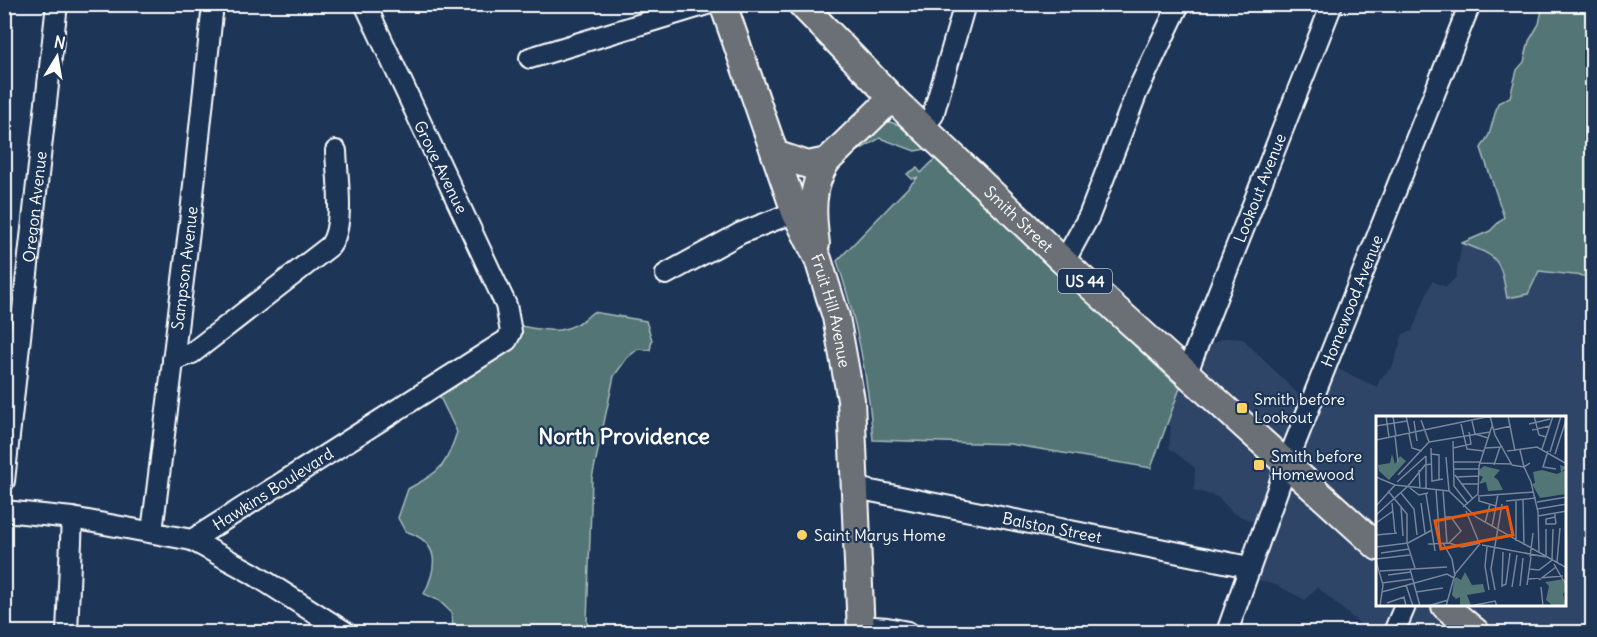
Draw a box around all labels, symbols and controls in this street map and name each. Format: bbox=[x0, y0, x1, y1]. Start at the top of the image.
north arrow bbox=[27, 27, 87, 87]
text: N bbox=[53, 31, 67, 53]
street label: Grove Avenue bbox=[410, 117, 472, 217]
street label: Lookout Avenue bbox=[1229, 130, 1290, 245]
street label: Oregon Avenue bbox=[18, 150, 51, 263]
street label: Smith Street bbox=[980, 181, 1058, 257]
street label: Sampson Avenue bbox=[167, 205, 202, 331]
street label: Homewood Avenue bbox=[1316, 232, 1387, 370]
street label: Fruit Hill Avenue bbox=[807, 250, 855, 369]
road number: US 44 bbox=[1058, 269, 1112, 293]
place label: Smith before Lookout bbox=[1254, 389, 1345, 427]
marker: Smith before Lookout bbox=[1235, 401, 1249, 415]
inset map bbox=[1376, 416, 1567, 607]
district label: North Providence bbox=[538, 422, 710, 450]
street label: Hawkins Boulevard bbox=[209, 443, 337, 534]
place label: Smith before Homewood bbox=[1271, 446, 1362, 484]
marker: Smith before Homewood bbox=[1252, 458, 1266, 472]
street label: Balston Street bbox=[1001, 508, 1104, 547]
place label: Saint Marys Home bbox=[814, 525, 946, 545]
marker: Saint Marys Home bbox=[795, 528, 809, 542]

